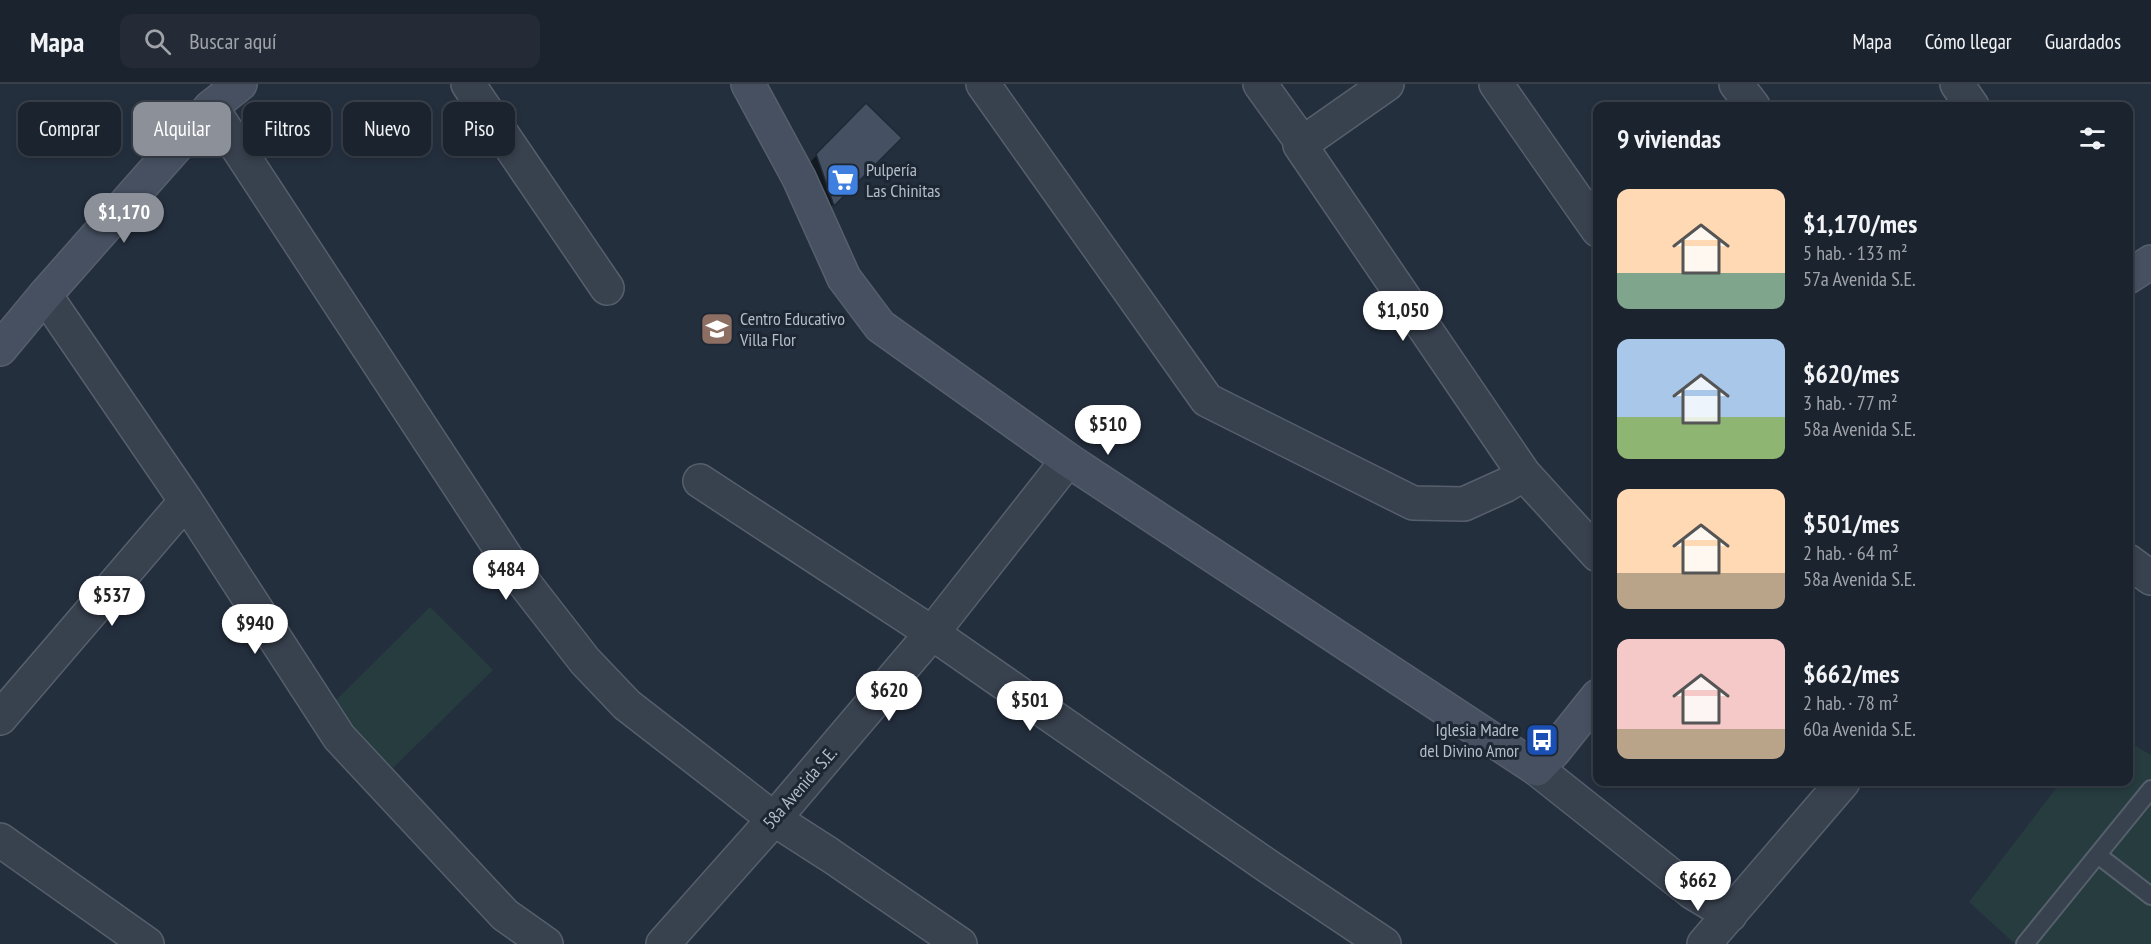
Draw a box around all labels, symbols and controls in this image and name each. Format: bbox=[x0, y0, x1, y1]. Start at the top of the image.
search box bbox=[120, 14, 540, 68]
text: Mapa bbox=[30, 23, 84, 60]
icon: search bbox=[141, 25, 174, 58]
text: Buscar aquí bbox=[189, 27, 277, 55]
text: Mapa bbox=[1853, 28, 1892, 55]
text: Cómo llegar bbox=[1925, 28, 2012, 55]
text: Guardados bbox=[2045, 28, 2121, 55]
chip: Comprar bbox=[18, 102, 121, 156]
chip: Alquilar bbox=[133, 102, 231, 156]
chip: Filtros bbox=[243, 102, 331, 156]
chip: Nuevo bbox=[343, 102, 431, 156]
chip: Piso bbox=[443, 102, 515, 156]
text: 9 viviendas bbox=[1617, 122, 1721, 155]
icon: filters bbox=[2076, 122, 2109, 155]
place label: Pulpería Las Chinitas bbox=[866, 158, 940, 202]
supermarket icon: Pulpería Las Chinitas bbox=[825, 162, 861, 198]
pin: $1,170 bbox=[75, 193, 173, 244]
text: $1,170 bbox=[98, 199, 150, 225]
text: $1,170/mes bbox=[1803, 207, 1917, 240]
icon: home bbox=[1665, 213, 1737, 285]
text: 5 hab. · 133 m² bbox=[1803, 240, 1908, 266]
text: 57a Avenida S.E. bbox=[1803, 266, 1916, 292]
pin: $1,050 bbox=[1354, 291, 1452, 342]
text: $1,050 bbox=[1377, 297, 1429, 323]
place label: Centro Educativo Villa Flor bbox=[739, 307, 845, 351]
school or university icon: Centro Educativo Villa Flor bbox=[699, 311, 735, 347]
text: $620/mes bbox=[1803, 357, 1899, 390]
icon: home bbox=[1665, 363, 1737, 435]
text: 3 hab. · 77 m² bbox=[1803, 390, 1898, 416]
pin: $510 bbox=[1072, 405, 1144, 456]
text: $510 bbox=[1089, 411, 1127, 437]
text: 58a Avenida S.E. bbox=[1803, 416, 1916, 442]
text: $501/mes bbox=[1803, 507, 1899, 540]
icon: home bbox=[1665, 513, 1737, 585]
text: 2 hab. · 64 m² bbox=[1803, 540, 1899, 566]
pin: $484 bbox=[470, 550, 542, 601]
text: $484 bbox=[487, 556, 525, 582]
text: 58a Avenida S.E. bbox=[1803, 566, 1916, 592]
pin: $537 bbox=[76, 576, 148, 627]
text: $537 bbox=[93, 582, 131, 608]
pin: $940 bbox=[219, 604, 291, 655]
text: $940 bbox=[236, 610, 274, 636]
text: $662/mes bbox=[1803, 657, 1899, 690]
icon: home bbox=[1665, 663, 1737, 735]
pin: $620 bbox=[853, 671, 925, 722]
text: $620 bbox=[870, 677, 908, 703]
pin: $501 bbox=[994, 681, 1066, 732]
text: $501 bbox=[1011, 687, 1049, 713]
text: 2 hab. · 78 m² bbox=[1803, 690, 1899, 716]
text: 60a Avenida S.E. bbox=[1803, 716, 1916, 742]
place label: Iglesia Madre del Divino Amor bbox=[1420, 718, 1519, 762]
bus stop icon: Iglesia Madre del Divino Amor bbox=[1524, 722, 1560, 758]
street label: 58a Avenida S.E. bbox=[758, 742, 842, 834]
pin: $662 bbox=[1662, 861, 1734, 912]
text: $662 bbox=[1679, 867, 1717, 893]

